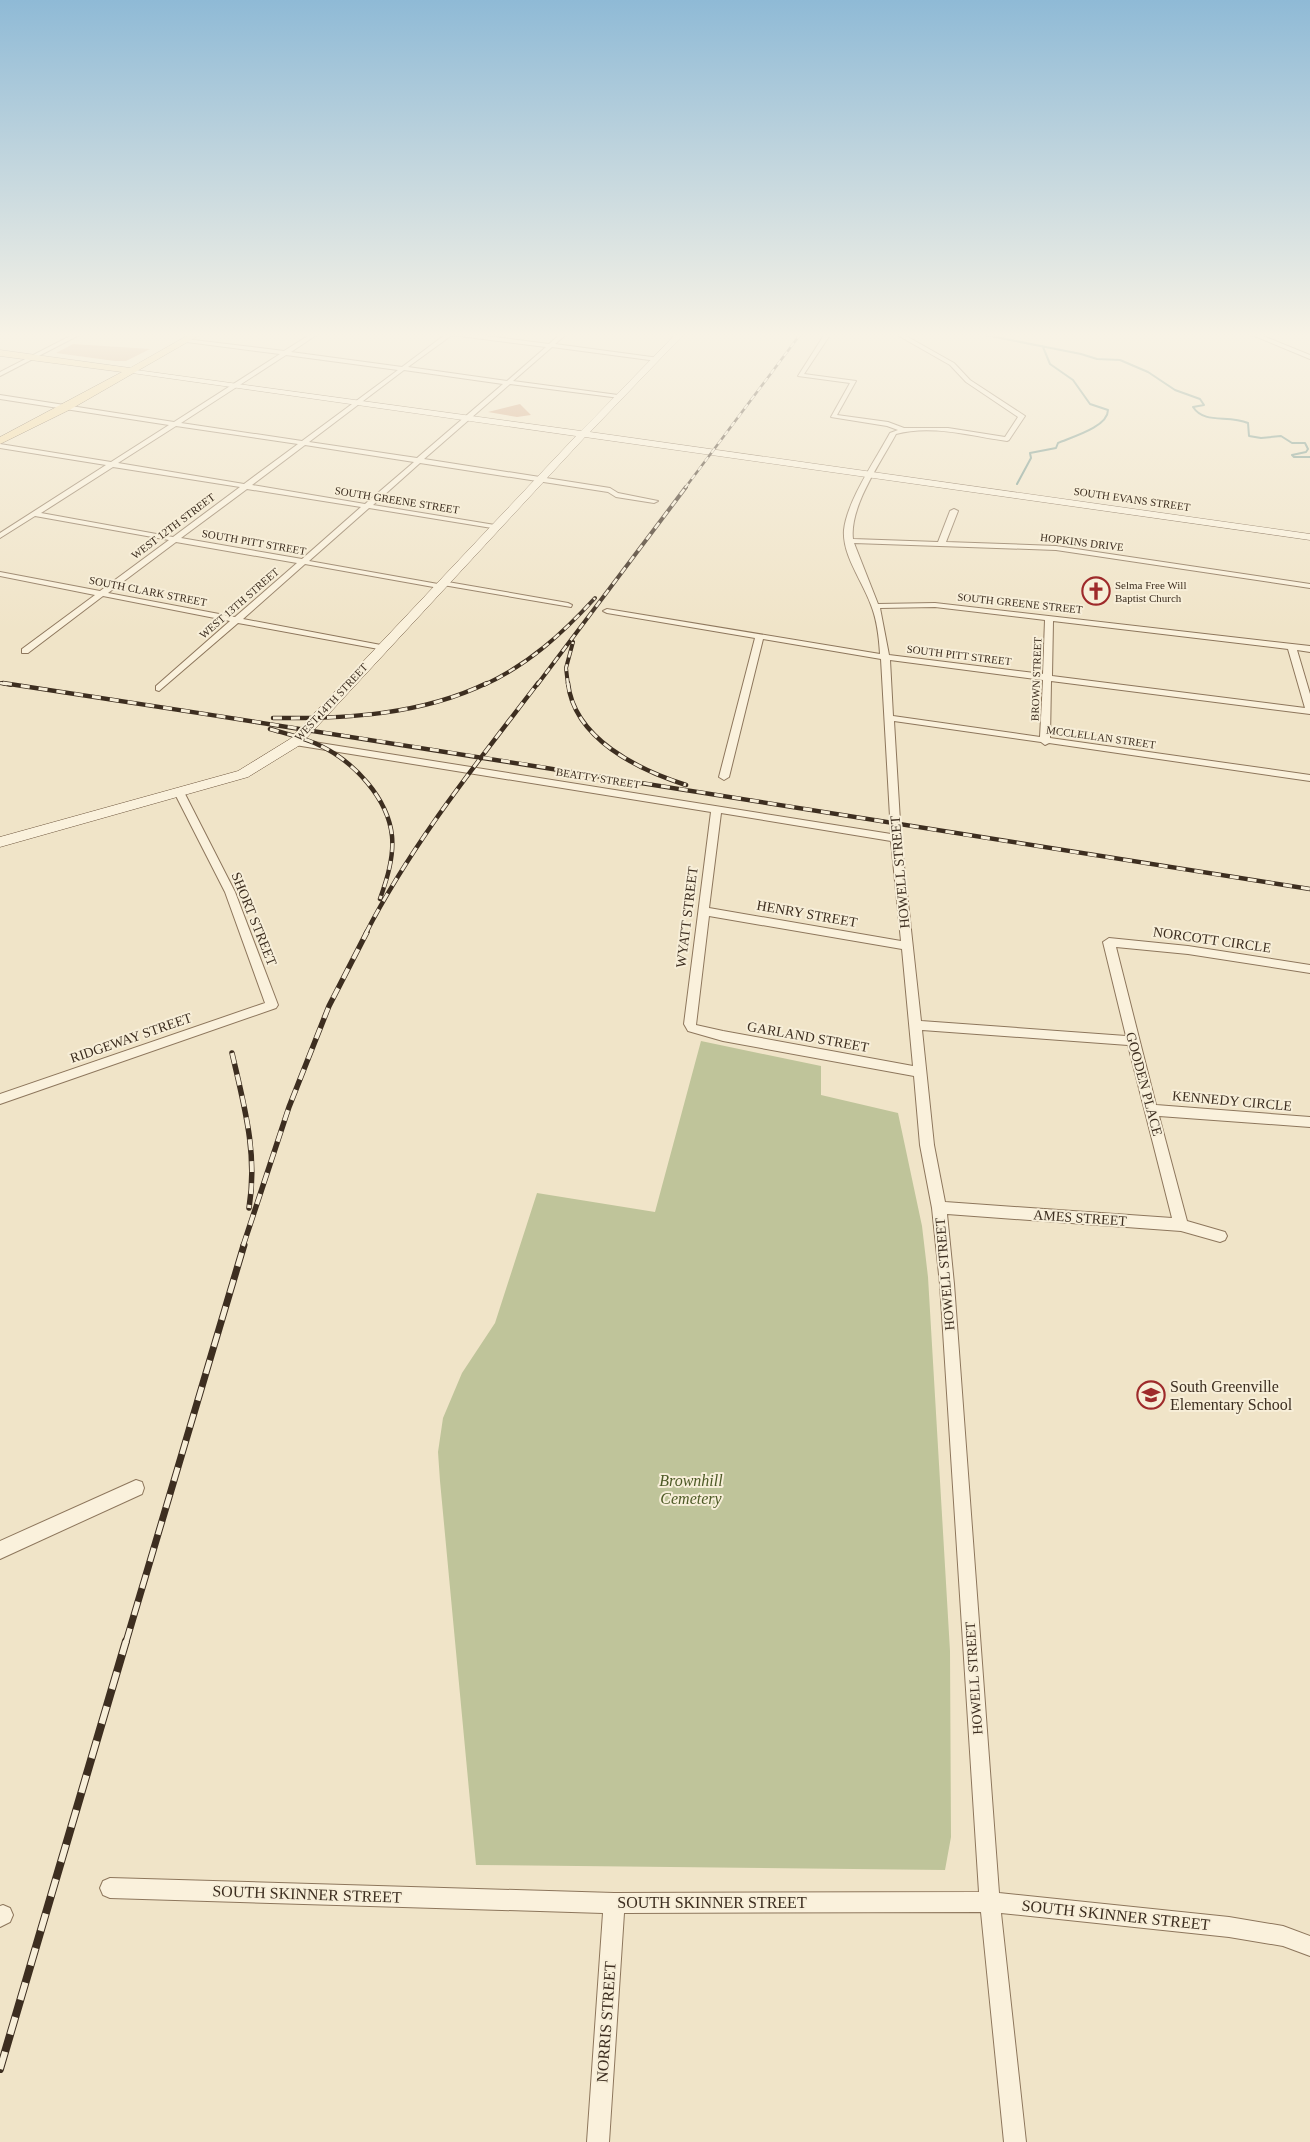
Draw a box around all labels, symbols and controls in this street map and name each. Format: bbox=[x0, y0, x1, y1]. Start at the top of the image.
street label: SOUTH GREENE STREET bbox=[334, 484, 460, 516]
street label: SOUTH EVANS STREET bbox=[1073, 485, 1191, 513]
street label: WEST 12TH STREET bbox=[129, 491, 217, 561]
street label: SOUTH PITT STREET bbox=[201, 527, 307, 557]
street label: HOPKINS DRIVE bbox=[1040, 531, 1125, 553]
street label: WEST 13TH STREET bbox=[197, 565, 281, 641]
street label: SOUTH CLARK STREET bbox=[88, 574, 208, 608]
church icon: Selma Free Will Baptist Church bbox=[1081, 576, 1111, 606]
place label: Selma Free Will Baptist Church bbox=[1115, 579, 1186, 604]
street label: SOUTH GREENE STREET bbox=[957, 590, 1083, 616]
street label: BROWN STREET bbox=[1029, 637, 1043, 721]
street label: SOUTH PITT STREET bbox=[906, 643, 1012, 667]
street label: WEST 14TH STREET bbox=[292, 661, 370, 743]
street label: MCCLELLAN STREET bbox=[1046, 723, 1157, 751]
street label: BEATTY STREET bbox=[555, 765, 641, 791]
street label: HOWELL STREET bbox=[888, 814, 912, 929]
street label: WYATT STREET bbox=[673, 865, 701, 969]
street label: SHORT STREET bbox=[228, 870, 280, 968]
street label: HENRY STREET bbox=[756, 898, 859, 930]
street label: NORCOTT CIRCLE bbox=[1152, 924, 1272, 956]
street label: RIDGEWAY STREET bbox=[68, 1010, 194, 1066]
street label: GARLAND STREET bbox=[746, 1019, 870, 1055]
street label: GOODEN PLACE bbox=[1123, 1030, 1165, 1138]
street label: KENNEDY CIRCLE bbox=[1171, 1088, 1293, 1114]
street label: AMES STREET bbox=[1033, 1207, 1128, 1229]
street label: HOWELL STREET bbox=[933, 1216, 957, 1331]
place label: South Greenville Elementary School bbox=[1170, 1378, 1293, 1414]
school or university icon: South Greenville Elementary School bbox=[1136, 1380, 1166, 1410]
park label: Brownhill Cemetery bbox=[659, 1472, 723, 1508]
street label: HOWELL STREET bbox=[963, 1620, 985, 1735]
street label: SOUTH SKINNER STREET bbox=[212, 1882, 402, 1906]
street label: SOUTH SKINNER STREET bbox=[617, 1894, 807, 1911]
street label: SOUTH SKINNER STREET bbox=[1021, 1897, 1211, 1933]
street label: NORRIS STREET bbox=[593, 1961, 619, 2083]

